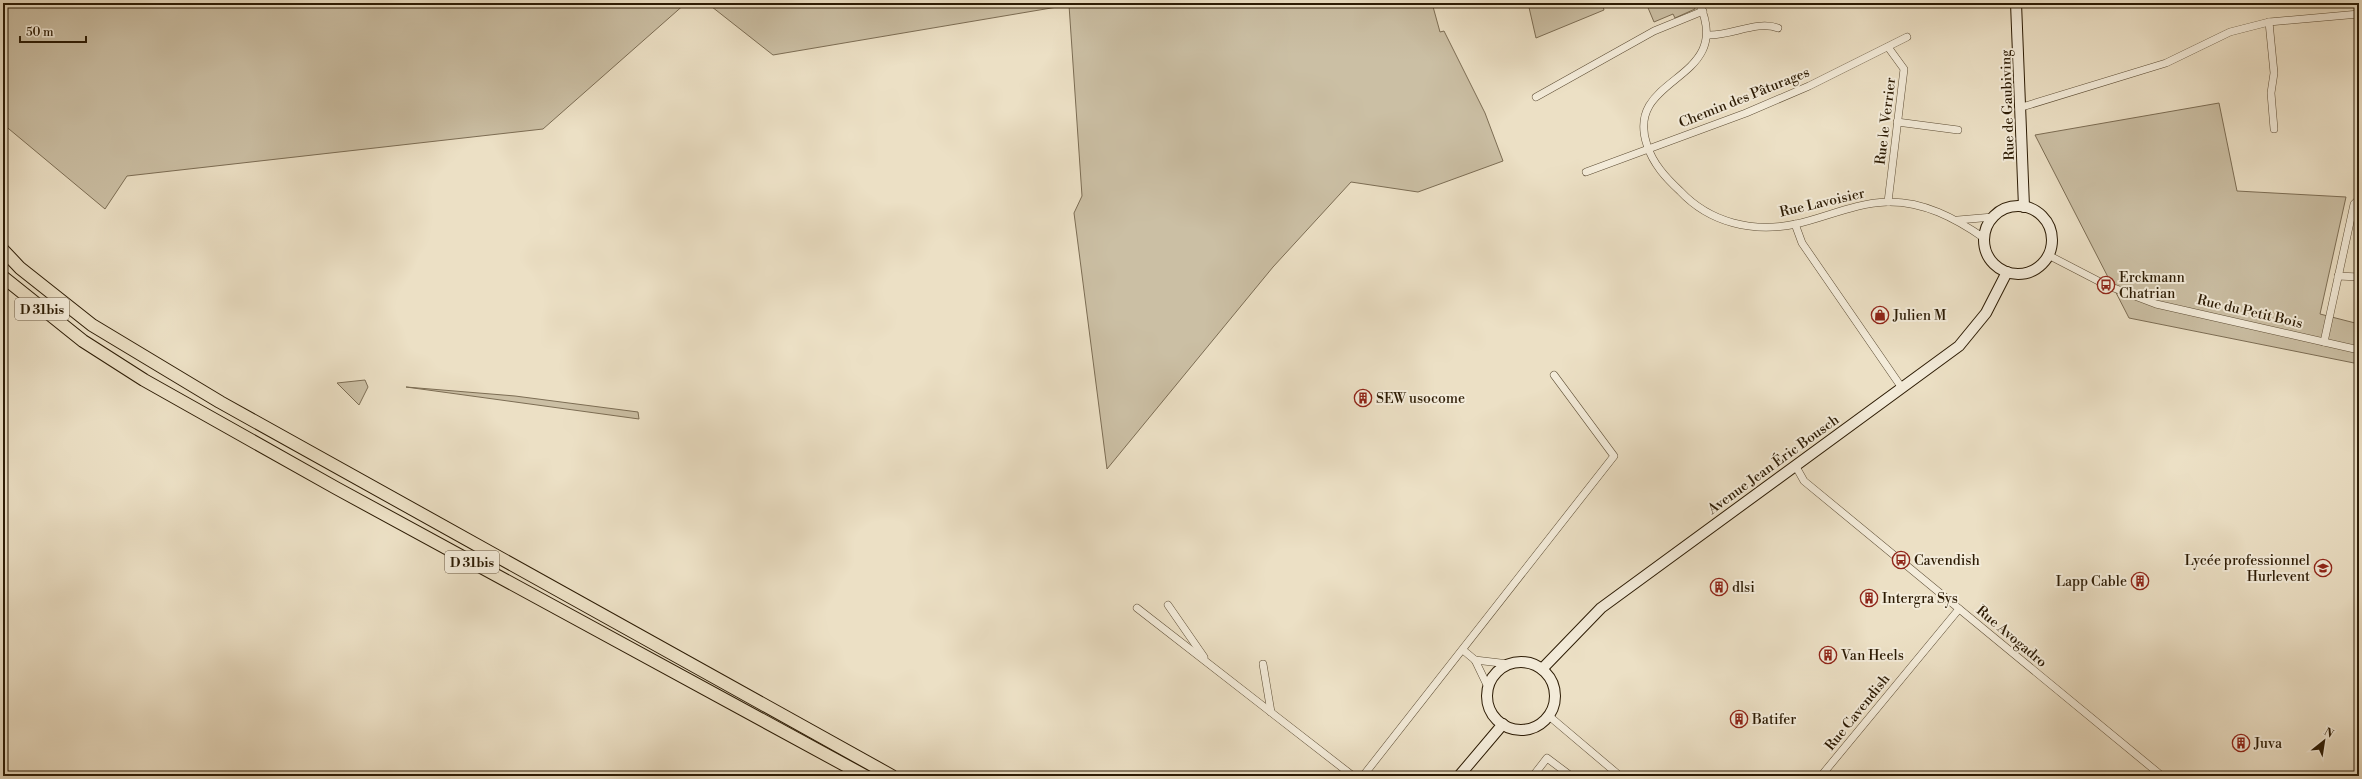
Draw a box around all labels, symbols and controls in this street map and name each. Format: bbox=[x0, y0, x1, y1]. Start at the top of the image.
scale bar bbox=[20, 18, 86, 44]
text: 50 m bbox=[26, 25, 54, 40]
street label: Rue de Gaubiving bbox=[1997, 49, 2019, 161]
street label: Chemin des Pâturages bbox=[1676, 63, 1812, 132]
street label: Rue le Verrier bbox=[1872, 76, 1900, 166]
street label: Rue Lavoisier bbox=[1778, 184, 1867, 222]
place label: Erckmann Chatrian bbox=[2119, 269, 2186, 303]
bus stop icon: Erckmann Chatrian bbox=[2096, 275, 2116, 295]
street label: Rue du Petit Bois bbox=[2195, 291, 2304, 333]
road number: D 31bis bbox=[15, 298, 69, 320]
shop icon: Julien M bbox=[1870, 305, 1890, 325]
place label: Julien M bbox=[1892, 307, 1947, 325]
building icon: SEW usocome bbox=[1353, 388, 1373, 408]
place label: SEW usocome bbox=[1376, 390, 1465, 408]
street label: Avenue Jean Éric Bousch bbox=[1702, 409, 1843, 519]
bus stop icon: Cavendish bbox=[1891, 550, 1911, 570]
road number: D 31bis bbox=[445, 551, 499, 573]
place label: Cavendish bbox=[1914, 552, 1980, 570]
place label: Lycée professionnel Hurlevent bbox=[2184, 552, 2310, 586]
school or university icon: Lycée professionnel Hurlevent bbox=[2313, 558, 2333, 578]
building icon: Lapp Cable bbox=[2130, 571, 2150, 591]
place label: Lapp Cable bbox=[2056, 573, 2127, 591]
building icon: dlsi bbox=[1709, 577, 1729, 597]
place label: dlsi bbox=[1732, 579, 1755, 597]
building icon: Intergra Sys bbox=[1859, 588, 1879, 608]
place label: Intergra Sys bbox=[1882, 590, 1958, 608]
street label: Rue Avogadro bbox=[1972, 602, 2051, 672]
building icon: Van Heels bbox=[1818, 645, 1838, 665]
place label: Van Heels bbox=[1840, 647, 1904, 665]
street label: Rue Cavendish bbox=[1821, 670, 1895, 755]
building icon: Batifer bbox=[1729, 709, 1749, 729]
place label: Batifer bbox=[1751, 711, 1796, 729]
north arrow bbox=[2304, 721, 2344, 761]
text: N bbox=[2321, 725, 2336, 742]
building icon: Juva bbox=[2231, 733, 2251, 753]
place label: Juva bbox=[2253, 735, 2283, 753]

